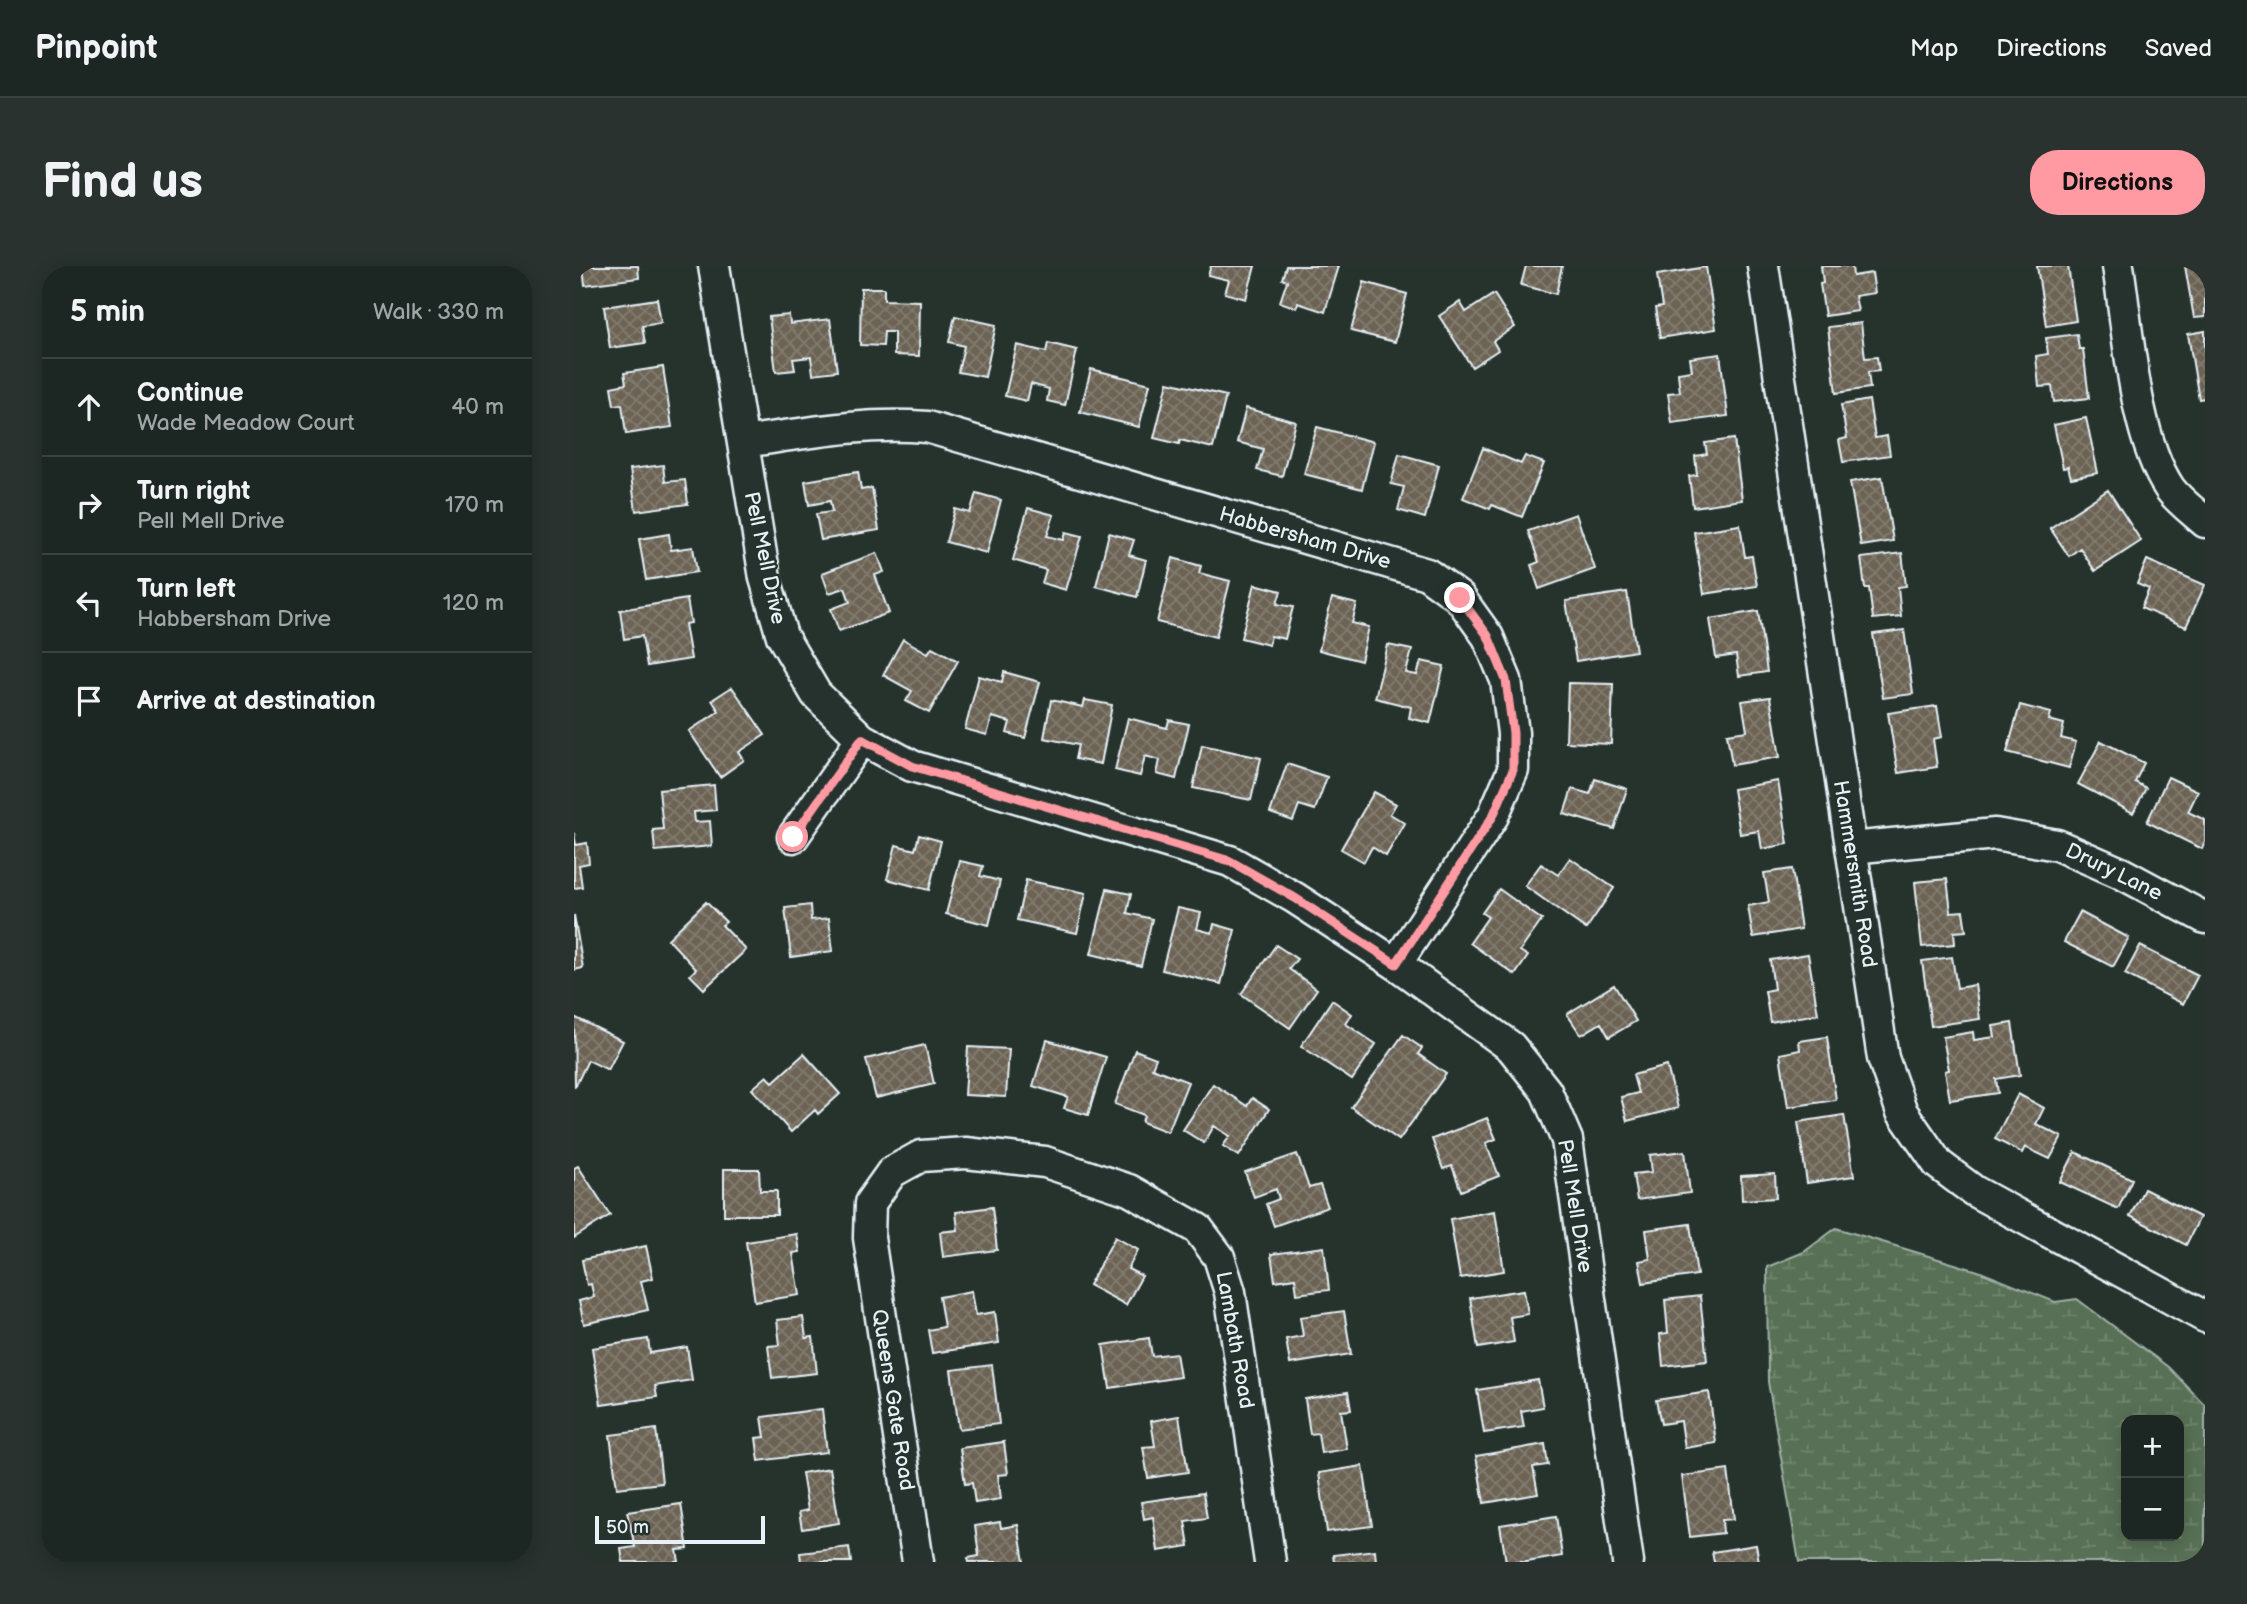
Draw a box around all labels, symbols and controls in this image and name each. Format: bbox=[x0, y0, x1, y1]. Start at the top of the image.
text: Pinpoint bbox=[35, 28, 157, 68]
text: Map bbox=[1910, 34, 1958, 63]
text: Directions bbox=[1996, 34, 2107, 63]
text: Saved bbox=[2145, 34, 2212, 63]
button: Directions bbox=[2030, 150, 2205, 215]
text: Find us bbox=[42, 153, 203, 212]
text: 5 min bbox=[70, 294, 145, 330]
text: Walk · 330 m bbox=[373, 298, 504, 326]
text: Continue bbox=[137, 378, 244, 409]
icon: ahead bbox=[70, 388, 108, 426]
text: 40 m bbox=[451, 393, 504, 421]
text: Wade Meadow Court bbox=[137, 409, 355, 437]
text: Turn right bbox=[137, 476, 250, 507]
icon: right bbox=[70, 486, 108, 524]
street label: Pell Mell Drive bbox=[739, 489, 791, 627]
text: 170 m bbox=[445, 491, 504, 519]
street label: Habbersham Drive bbox=[1216, 502, 1394, 574]
text: Pell Mell Drive bbox=[137, 507, 285, 535]
text: Turn left bbox=[137, 574, 236, 605]
route end bbox=[1444, 582, 1475, 613]
icon: left bbox=[70, 584, 108, 622]
text: 120 m bbox=[443, 589, 504, 617]
text: Habbersham Drive bbox=[137, 605, 331, 633]
icon: arrive bbox=[70, 682, 108, 720]
text: Arrive at destination bbox=[137, 686, 376, 717]
street label: Hammersmith Road bbox=[1828, 779, 1882, 969]
route start bbox=[777, 821, 808, 852]
street label: Drury Lane bbox=[2061, 838, 2167, 906]
street label: Pell Mell Drive bbox=[1552, 1137, 1598, 1275]
street label: Lambath Road bbox=[1211, 1269, 1259, 1411]
street label: Queens Gate Road bbox=[866, 1308, 920, 1492]
map controls bbox=[2121, 1415, 2184, 1541]
button: + bbox=[2121, 1415, 2184, 1478]
button: − bbox=[2121, 1478, 2184, 1541]
scale bar bbox=[595, 1513, 765, 1545]
text: 50 m bbox=[606, 1516, 649, 1539]

